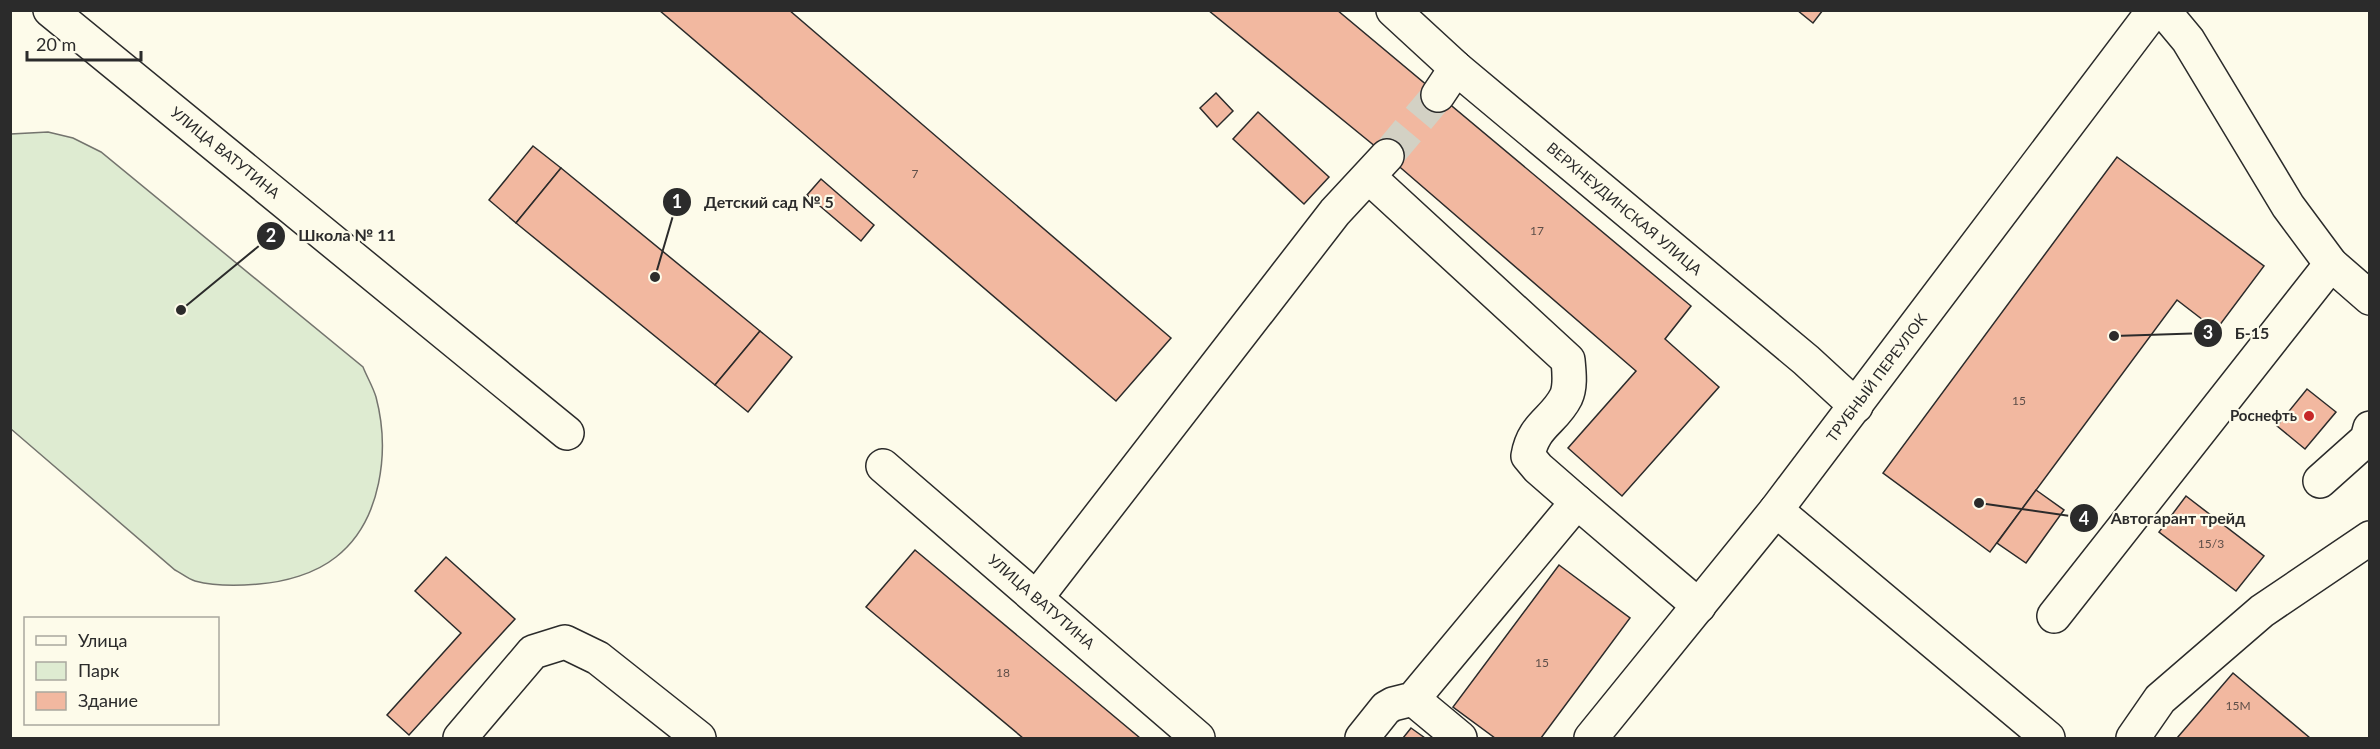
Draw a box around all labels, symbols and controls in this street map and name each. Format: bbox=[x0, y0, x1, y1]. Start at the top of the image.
scale bar bbox=[27, 24, 141, 62]
text: 20 m bbox=[36, 33, 76, 55]
street label: УЛИЦА ВАТУТИНА bbox=[167, 103, 285, 202]
street label: ВЕРХНЕУДИНСКАЯ УЛИЦА bbox=[1543, 138, 1706, 279]
house number: 7 bbox=[912, 166, 919, 181]
callout: Детский сад № 5 bbox=[662, 185, 846, 219]
text: 1 bbox=[672, 190, 682, 212]
text: Детский сад № 5 bbox=[704, 192, 834, 211]
callout: Школа № 11 bbox=[256, 219, 407, 253]
house number: 17 bbox=[1530, 223, 1544, 238]
text: 2 bbox=[266, 224, 276, 246]
text: Школа № 11 bbox=[298, 225, 396, 244]
street label: ТРУБНЫЙ ПЕРЕУЛОК bbox=[1822, 310, 1930, 445]
callout: Б-15 bbox=[2193, 316, 2281, 350]
text: 3 bbox=[2203, 321, 2213, 343]
text: Б-15 bbox=[2235, 323, 2269, 342]
house number: 15 bbox=[2012, 393, 2026, 408]
place label: Роснефть bbox=[2230, 406, 2297, 424]
marker: Роснефть bbox=[2302, 409, 2316, 423]
callout: Автогарант трейд bbox=[2069, 501, 2257, 535]
text: 4 bbox=[2079, 507, 2089, 529]
text: Автогарант трейд bbox=[2110, 508, 2245, 527]
house number: 15/3 bbox=[2198, 536, 2224, 551]
street label: УЛИЦА ВАТУТИНА bbox=[985, 550, 1099, 653]
legend bbox=[24, 617, 219, 725]
text: Улица bbox=[78, 629, 128, 651]
house number: 15 bbox=[1535, 655, 1549, 670]
text: Парк bbox=[78, 659, 120, 681]
house number: 18 bbox=[996, 665, 1010, 680]
text: Здание bbox=[78, 689, 138, 711]
house number: 15М bbox=[2225, 698, 2251, 713]

